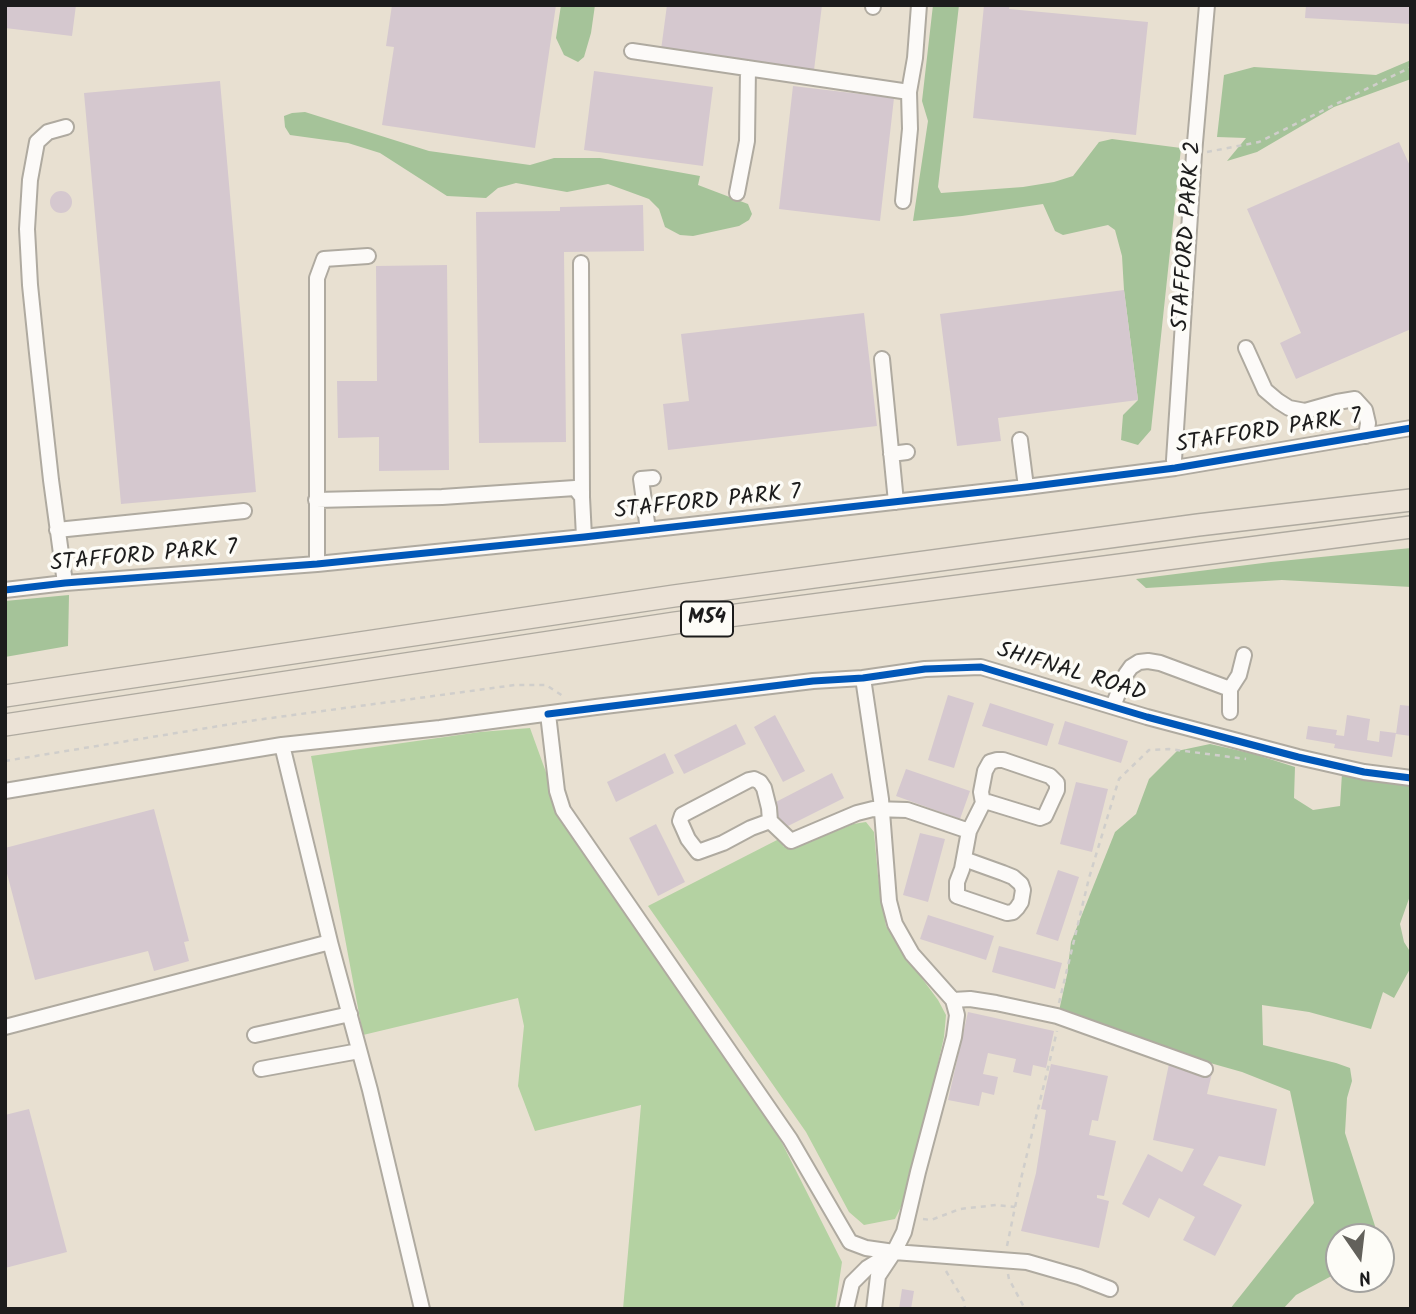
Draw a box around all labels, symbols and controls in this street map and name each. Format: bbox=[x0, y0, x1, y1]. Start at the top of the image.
street label: STAFFORD PARK 2 bbox=[1169, 140, 1209, 332]
street label: STAFFORD PARK 7 bbox=[1174, 405, 1364, 461]
street label: STAFFORD PARK 7 bbox=[613, 480, 803, 528]
street label: STAFFORD PARK 7 bbox=[49, 536, 239, 580]
road number: M54 bbox=[681, 602, 733, 636]
street label: SHIFNAL ROAD bbox=[993, 638, 1149, 710]
north arrow bbox=[1325, 1223, 1395, 1293]
text: N bbox=[1355, 1260, 1374, 1292]

